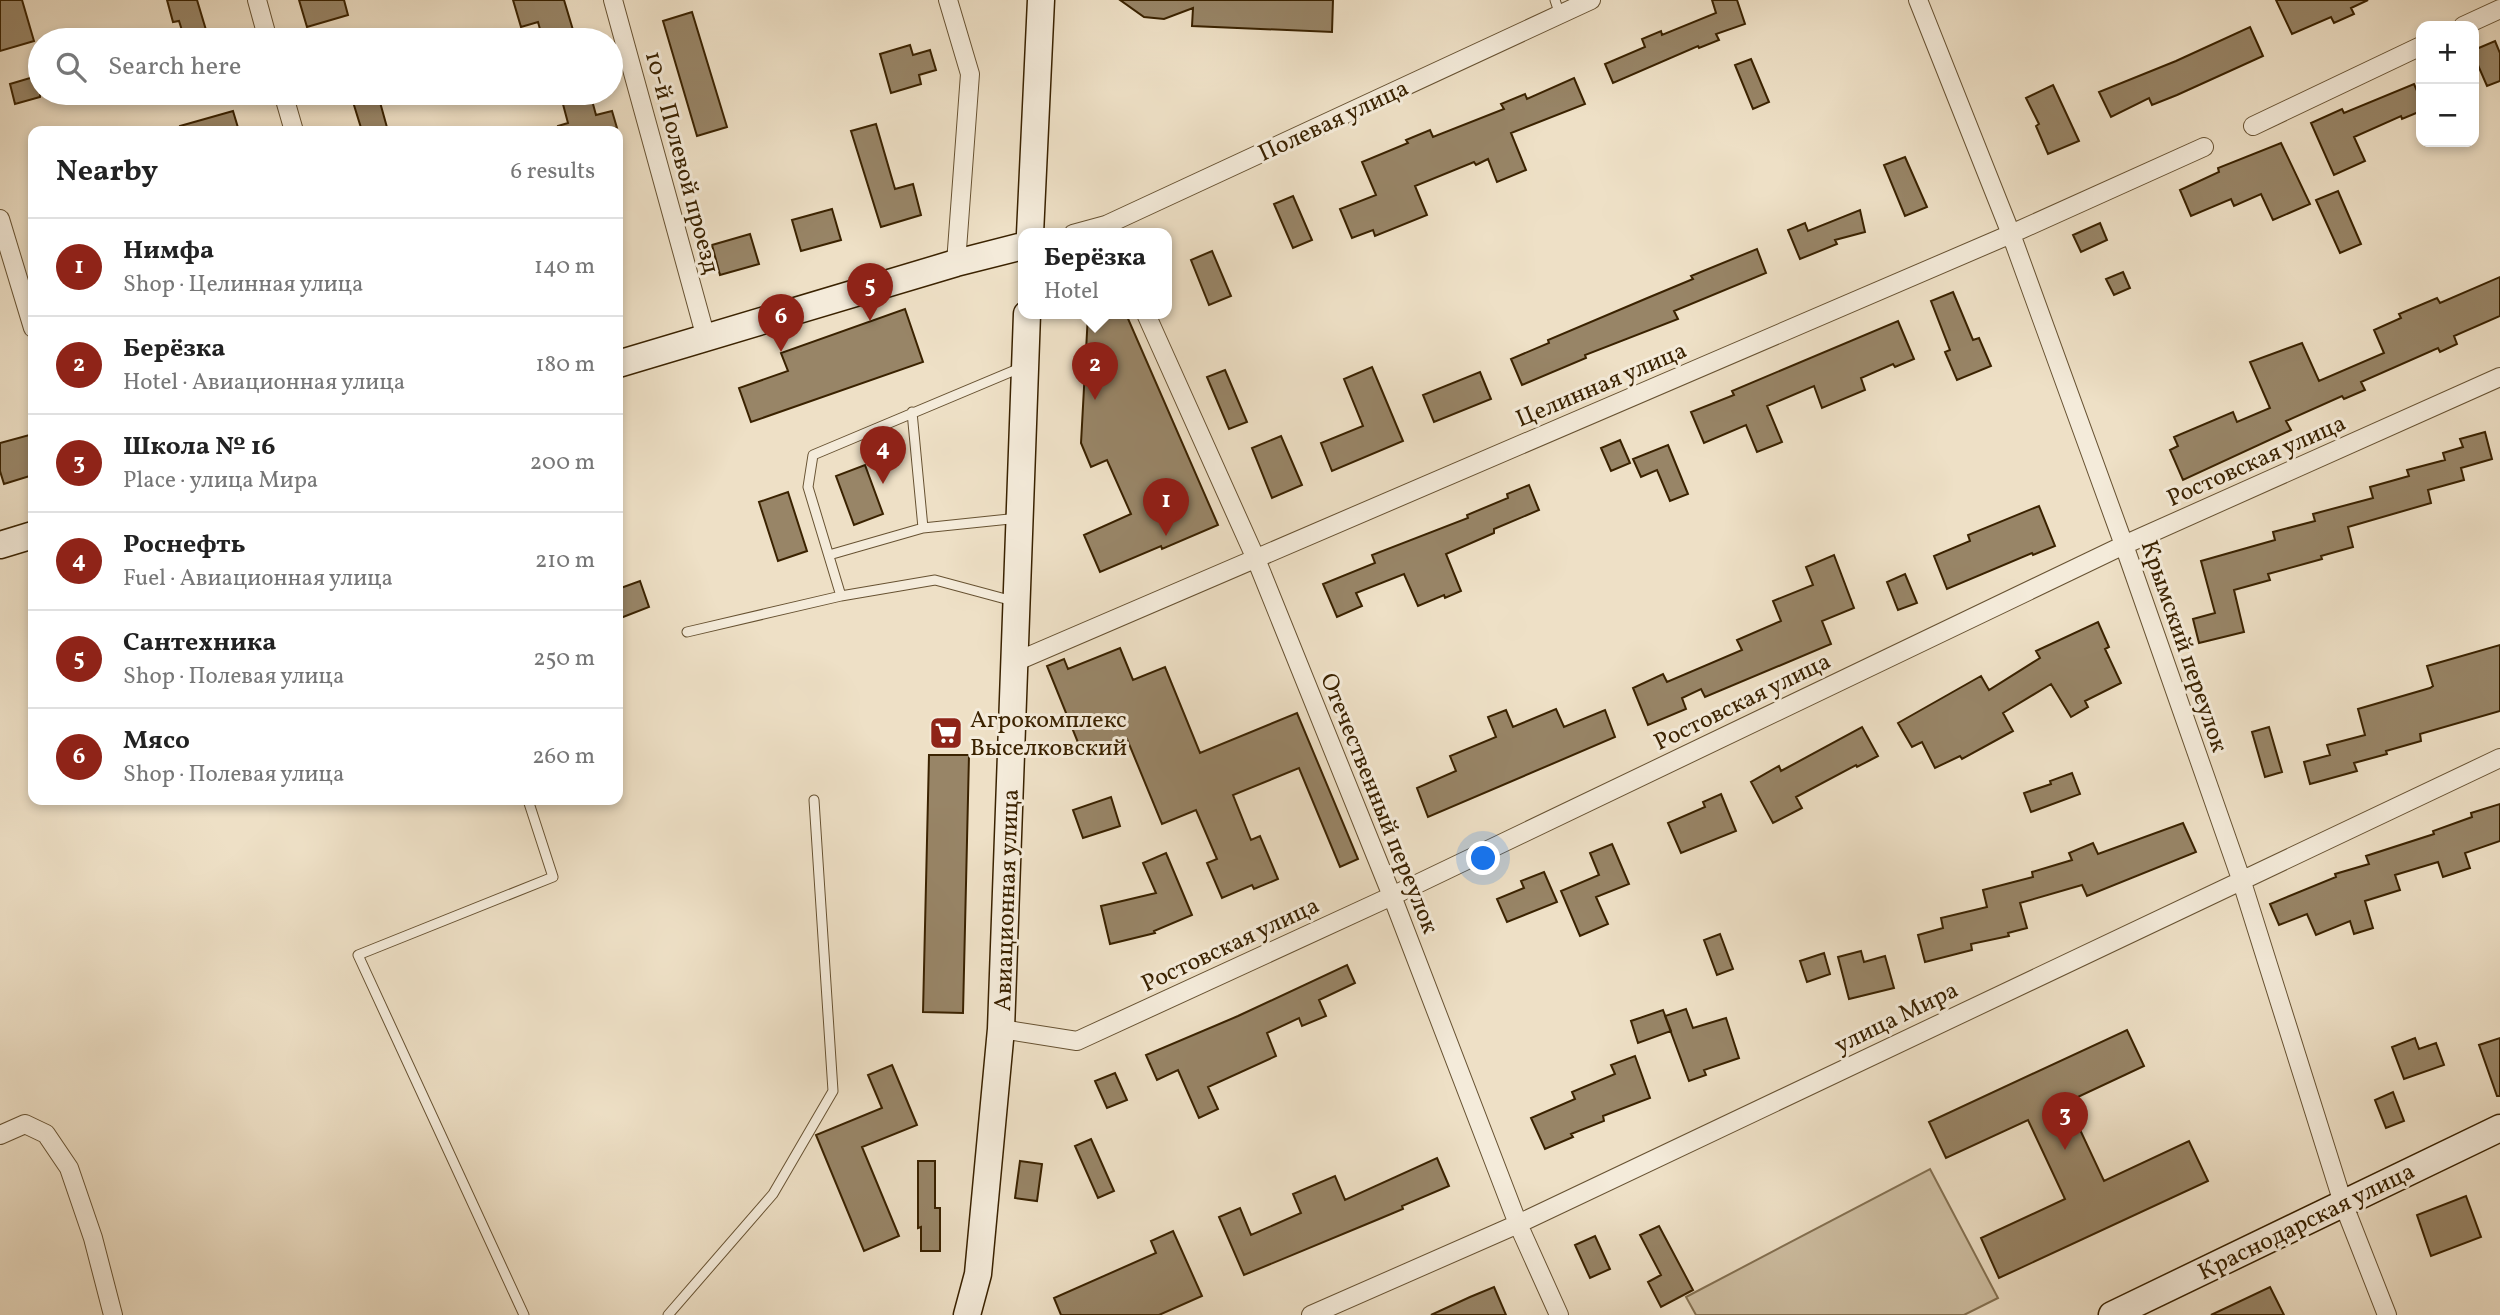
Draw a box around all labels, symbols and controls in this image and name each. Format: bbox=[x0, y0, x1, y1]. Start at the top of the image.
map controls bbox=[2416, 21, 2479, 147]
button: + bbox=[2416, 21, 2479, 84]
search box bbox=[28, 28, 623, 105]
street label: 10-й Полевой проезд bbox=[635, 47, 727, 278]
icon: search bbox=[52, 48, 90, 86]
text: Search here bbox=[108, 49, 241, 85]
street label: Полевая улица bbox=[1253, 72, 1415, 172]
button: − bbox=[2416, 84, 2479, 147]
text: Nearby bbox=[56, 151, 158, 193]
text: 6 results bbox=[511, 156, 595, 188]
popup bbox=[1018, 228, 1172, 319]
text: Нимфа bbox=[123, 233, 214, 269]
text: Берёзка bbox=[1044, 240, 1146, 276]
text: 1 bbox=[74, 251, 84, 283]
text: 140 m bbox=[534, 251, 595, 283]
pin: 5 bbox=[847, 263, 893, 321]
text: Shop · Целинная улица bbox=[123, 269, 364, 301]
text: Hotel bbox=[1044, 276, 1099, 308]
pin: 6 bbox=[758, 294, 804, 352]
text: Берёзка bbox=[123, 331, 225, 367]
street label: Целинная улица bbox=[1511, 335, 1692, 437]
pin: 2 bbox=[1072, 342, 1118, 400]
text: 2 bbox=[73, 349, 85, 381]
text: 180 m bbox=[536, 349, 595, 381]
text: Hotel · Авиационная улица bbox=[123, 367, 405, 399]
street label: Ростовская улица bbox=[2162, 407, 2352, 517]
pin: 4 bbox=[860, 426, 906, 484]
text: Школа № 16 bbox=[123, 429, 276, 465]
text: 3 bbox=[73, 447, 85, 479]
text: 200 m bbox=[530, 447, 595, 479]
text: Place · улица Мира bbox=[123, 465, 318, 497]
pin: 1 bbox=[1143, 478, 1189, 536]
text: Роснефть bbox=[123, 527, 246, 563]
street label: Крымский переулок bbox=[2131, 536, 2235, 757]
text: 4 bbox=[72, 545, 86, 577]
text: 210 m bbox=[535, 545, 595, 577]
text: Fuel · Авиационная улица bbox=[123, 563, 393, 595]
text: Сантехника bbox=[123, 625, 276, 661]
text: 5 bbox=[73, 643, 85, 675]
text: 250 m bbox=[533, 643, 595, 675]
street label: Ростовская улица bbox=[1649, 645, 1837, 760]
text: Shop · Полевая улица bbox=[123, 661, 344, 693]
street label: Отечественный переулок bbox=[1310, 668, 1446, 939]
place label: Агрокомплекс Выселковский bbox=[970, 704, 1127, 766]
supermarket icon: Агрокомплекс Выселковский bbox=[927, 714, 965, 752]
text: Мясо bbox=[123, 723, 190, 759]
text: 6 bbox=[73, 741, 85, 773]
text: 260 m bbox=[532, 741, 595, 773]
text: Shop · Полевая улица bbox=[123, 759, 344, 791]
street label: Авиационная улица bbox=[987, 788, 1029, 1012]
your location bbox=[1466, 841, 1500, 875]
street label: Ростовская улица bbox=[1136, 890, 1325, 1002]
street label: улица Мира bbox=[1829, 974, 1965, 1064]
pin: 3 bbox=[2042, 1092, 2088, 1150]
street label: Краснодарская улица bbox=[2193, 1155, 2421, 1290]

